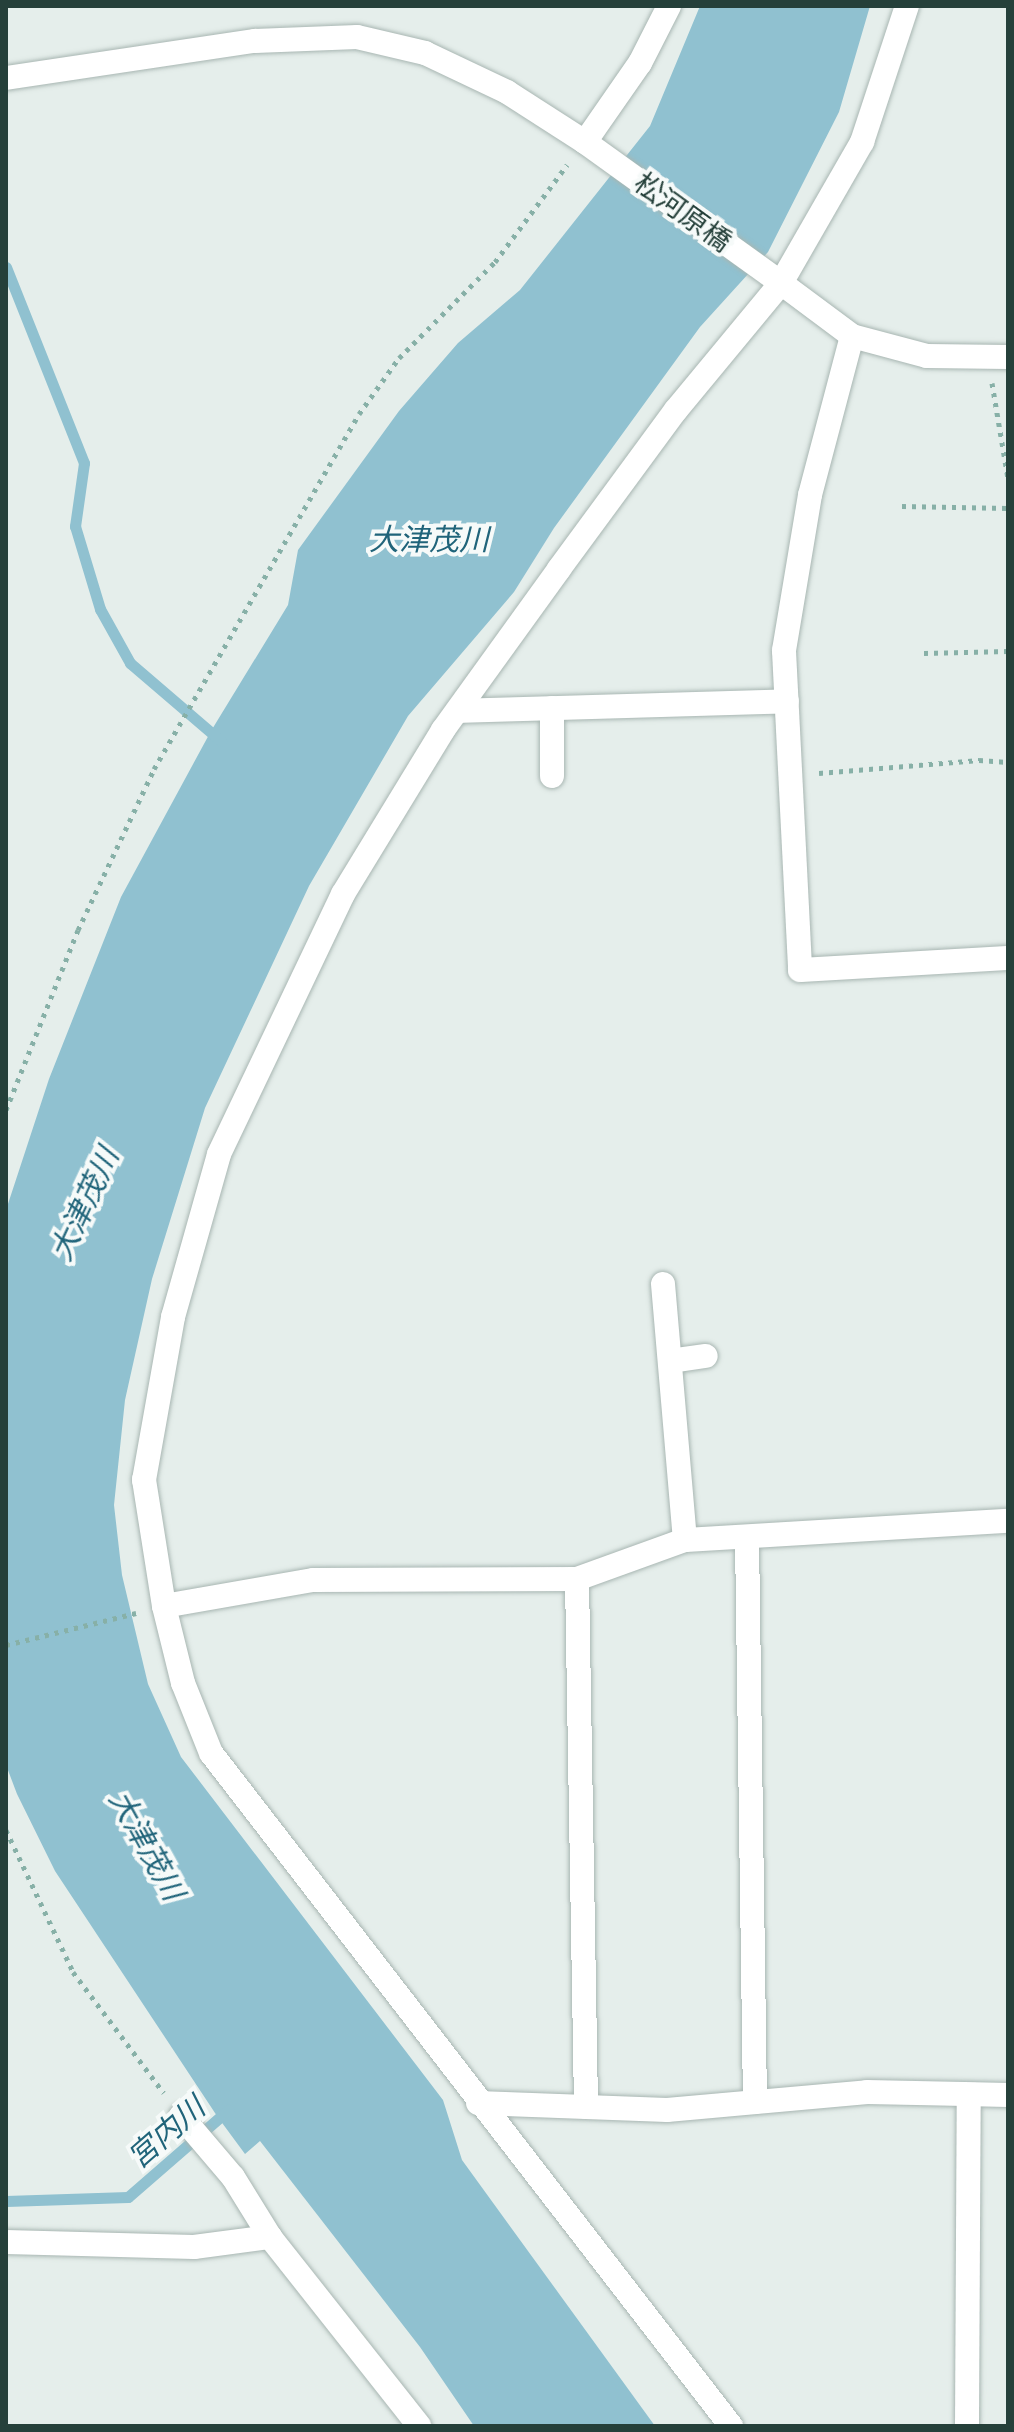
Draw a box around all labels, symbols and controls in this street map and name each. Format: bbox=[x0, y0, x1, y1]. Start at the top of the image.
street label: 松河原橋 bbox=[628, 165, 738, 259]
water label: 大津茂川 bbox=[369, 521, 489, 557]
water label: 大津茂川 bbox=[42, 1142, 126, 1266]
water label: 大津茂川 bbox=[102, 1784, 192, 1906]
water label: 宮内川 bbox=[120, 2089, 212, 2175]

